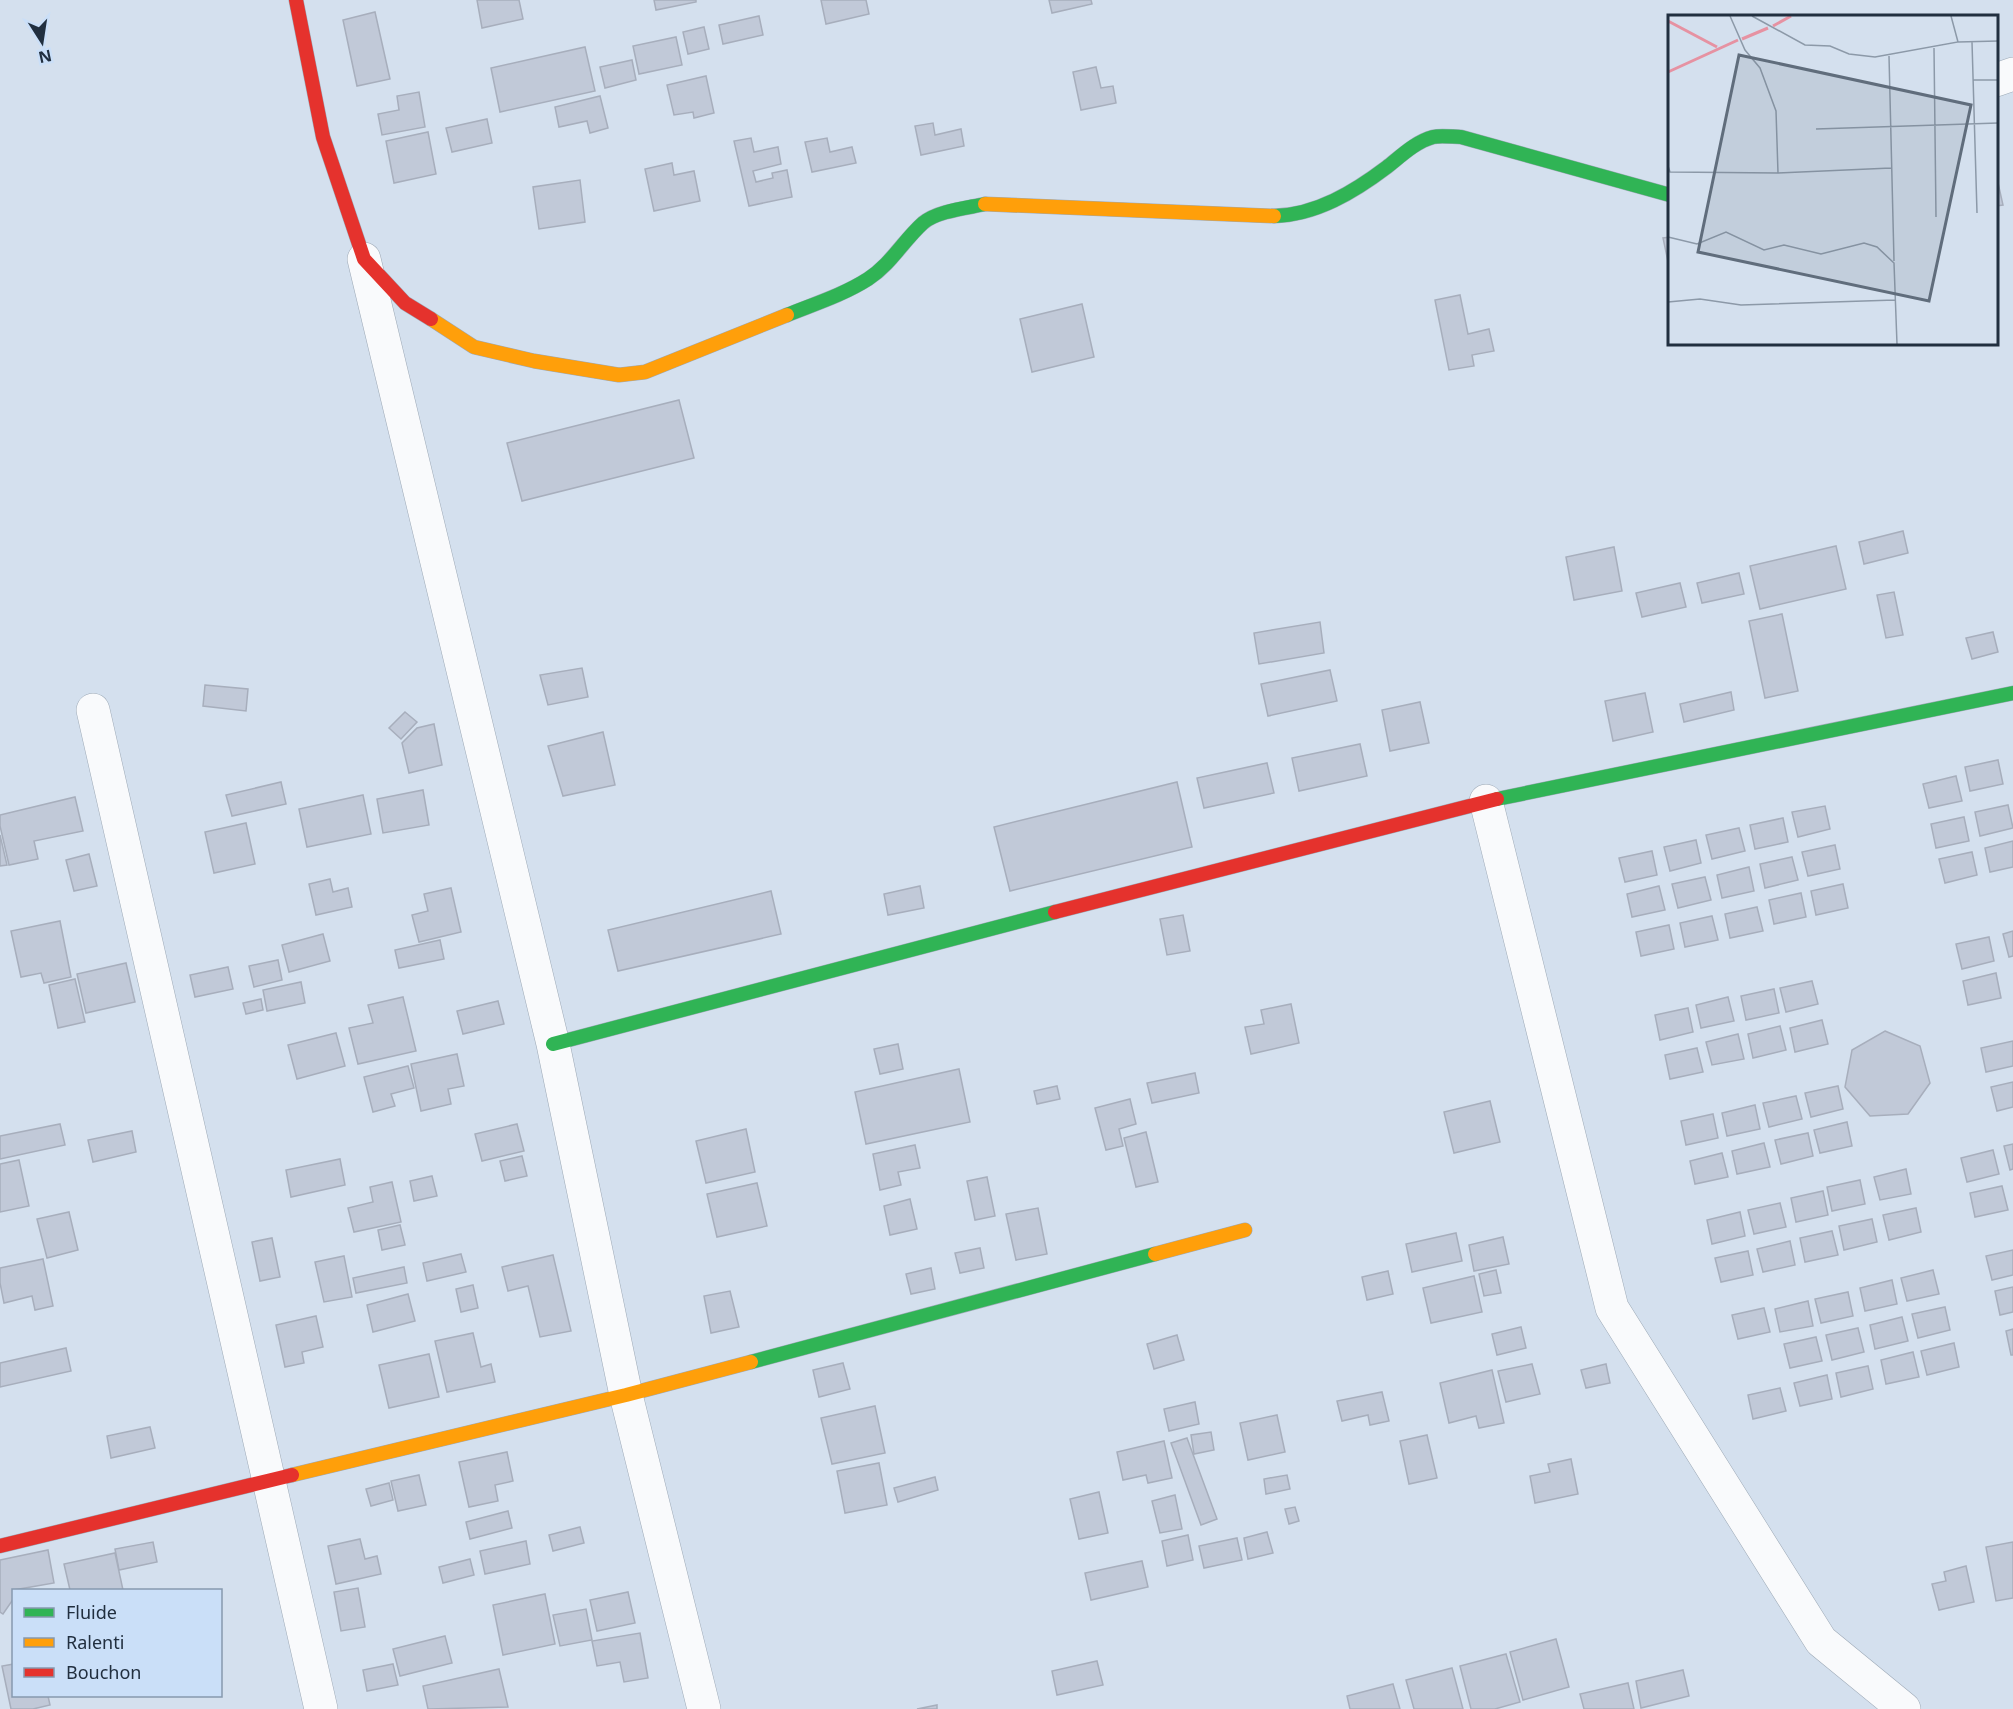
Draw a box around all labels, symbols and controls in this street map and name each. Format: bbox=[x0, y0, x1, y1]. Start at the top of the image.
north arrow bbox=[12, 12, 72, 72]
inset map bbox=[1668, 15, 1998, 345]
text: N bbox=[36, 45, 54, 69]
legend bbox=[12, 1589, 222, 1697]
text: Fluide bbox=[66, 1600, 117, 1624]
text: Ralenti bbox=[66, 1630, 124, 1654]
text: Bouchon bbox=[66, 1660, 142, 1684]

